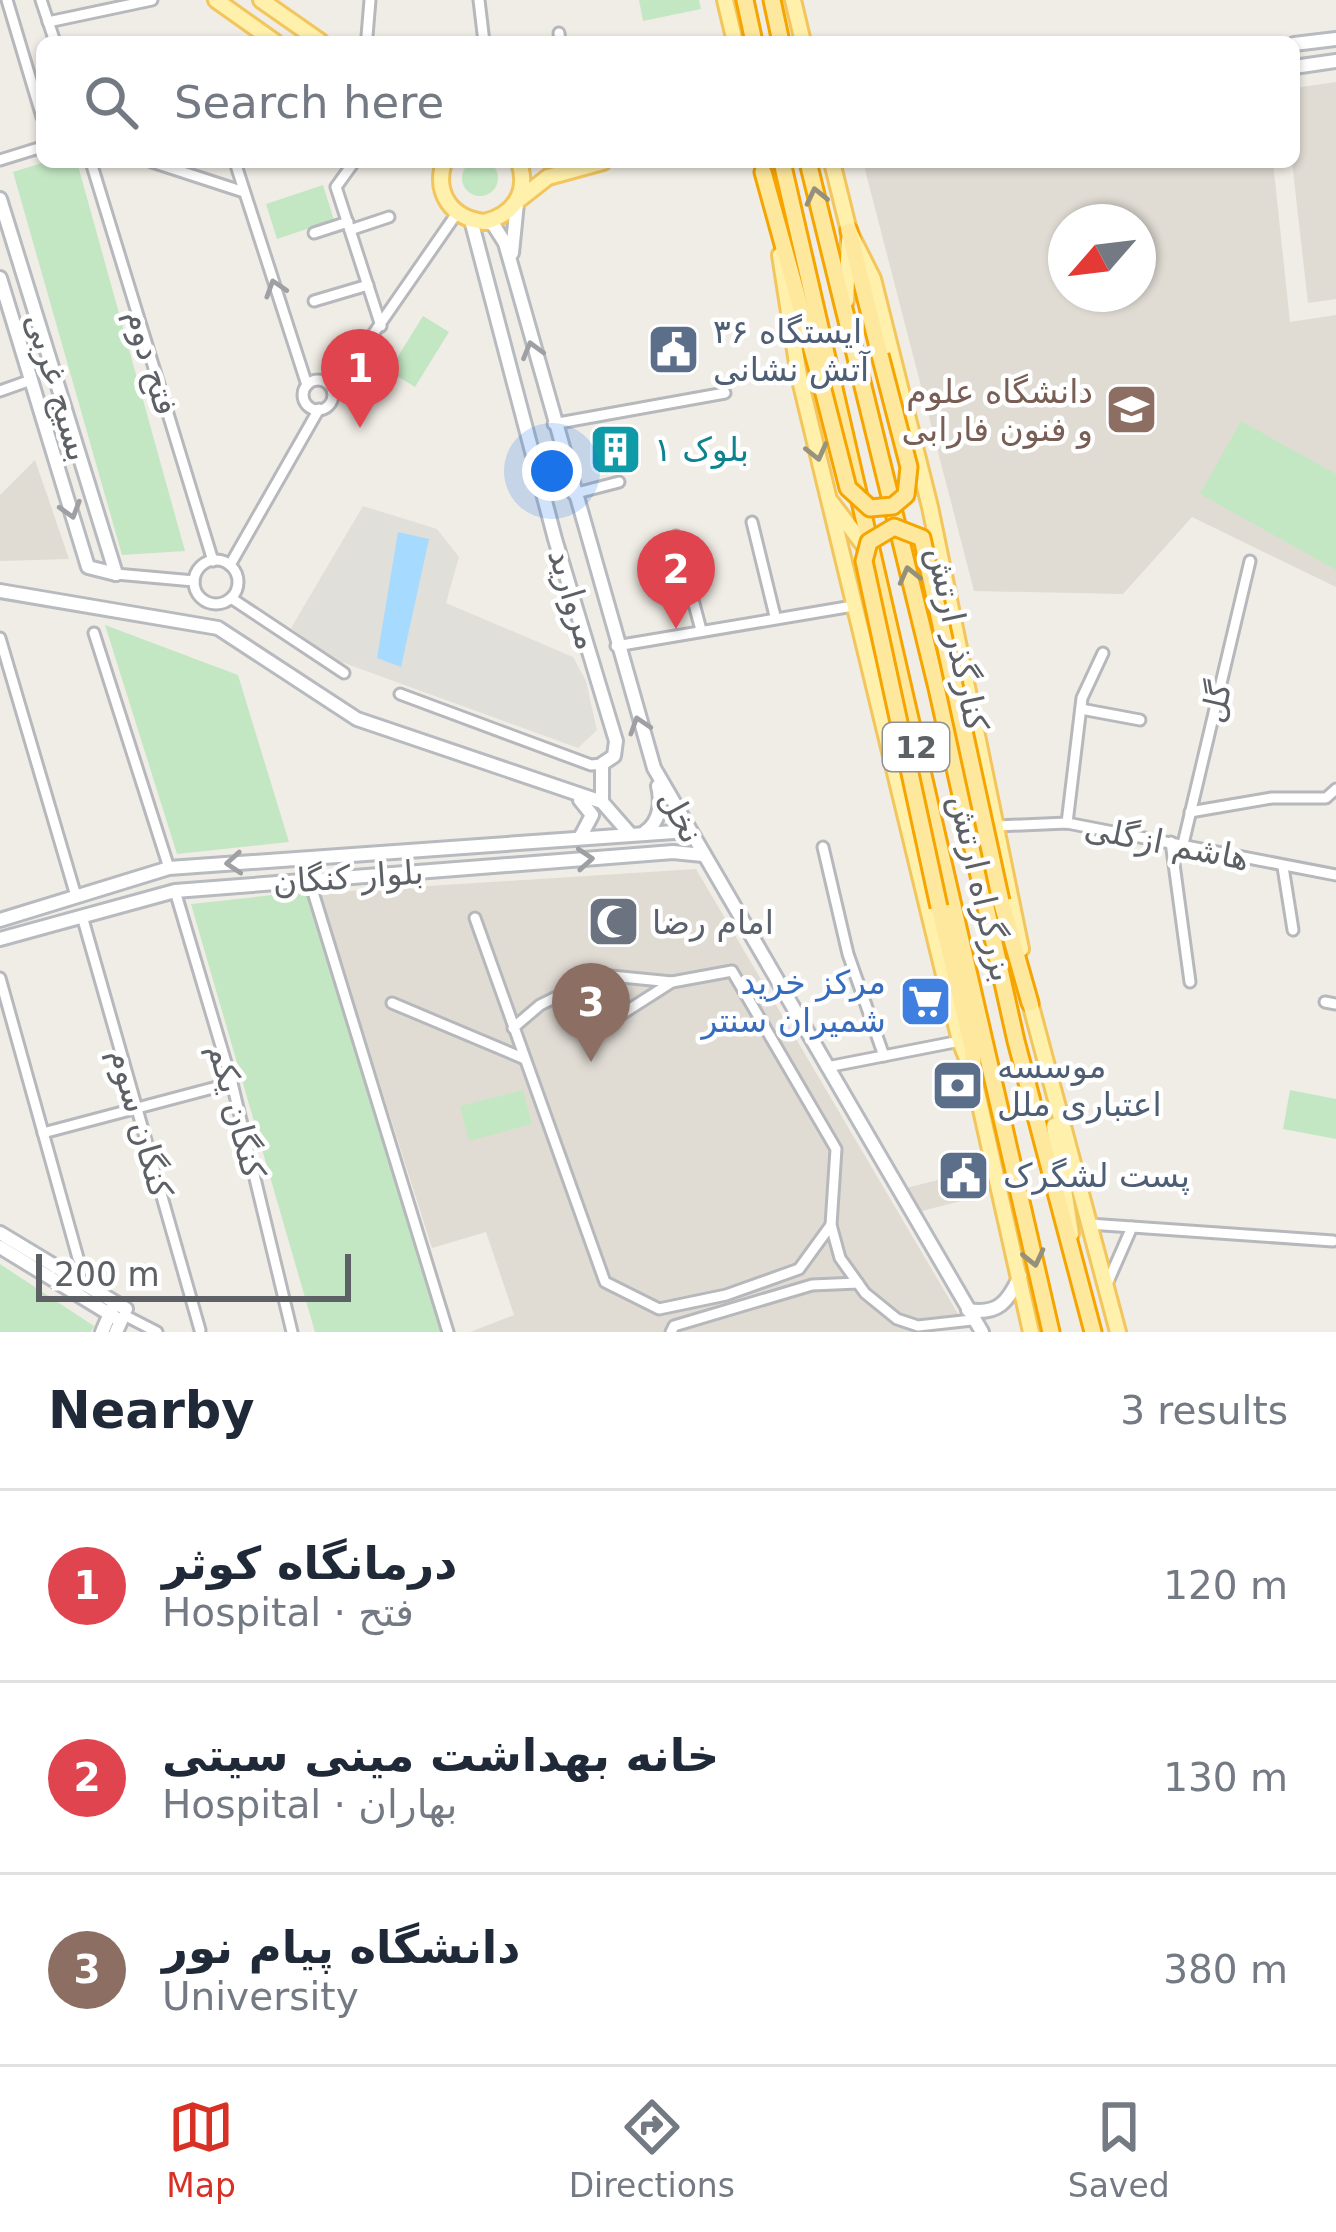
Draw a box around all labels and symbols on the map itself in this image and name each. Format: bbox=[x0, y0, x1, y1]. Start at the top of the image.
one-way arrow bbox=[804, 187, 829, 207]
north arrow bbox=[1048, 204, 1156, 312]
one-way arrow bbox=[265, 278, 290, 299]
street label: فتح دوم bbox=[117, 304, 187, 420]
street label: بسیج غربی bbox=[17, 308, 99, 466]
place label: ایستگاه ۳۶ آتش نشانی bbox=[713, 312, 871, 389]
public building icon: ایستگاه ۳۶ آتش نشانی bbox=[646, 322, 702, 378]
pin: 1 bbox=[321, 329, 399, 428]
one-way arrow bbox=[521, 340, 546, 361]
place label: دانشگاه علوم و فنون فارابی bbox=[901, 372, 1093, 449]
school or university icon: دانشگاه علوم و فنون فارابی bbox=[1104, 382, 1160, 438]
building icon: ۱ بلوک bbox=[587, 421, 643, 477]
place label: ۱ بلوک bbox=[654, 430, 749, 469]
your location bbox=[522, 441, 582, 501]
one-way arrow bbox=[803, 441, 828, 461]
one-way arrow bbox=[57, 499, 82, 520]
pin: 2 bbox=[637, 530, 715, 629]
street label: کنارگذر ارتش bbox=[919, 543, 997, 735]
street label: مروارید bbox=[540, 544, 608, 654]
one-way arrow bbox=[898, 565, 923, 586]
street label: گل bbox=[1192, 678, 1240, 726]
one-way arrow bbox=[629, 715, 654, 736]
road number: 12 bbox=[883, 723, 949, 771]
street label: نخل bbox=[650, 782, 712, 850]
street label: بزرگراه ارتش bbox=[942, 791, 1022, 985]
street label: هاشم ازگلی bbox=[1081, 808, 1253, 878]
one-way arrow bbox=[576, 847, 595, 872]
one-way arrow bbox=[224, 850, 243, 875]
street label: بلوار کنگان bbox=[271, 852, 425, 902]
mosque icon: امام رضا bbox=[585, 894, 641, 950]
place label: امام رضا bbox=[652, 903, 774, 942]
pin: 3 bbox=[552, 963, 630, 1062]
place label: مرکز خرید شمیران سنتر bbox=[699, 963, 886, 1040]
supermarket icon: مرکز خرید شمیران سنتر bbox=[897, 973, 953, 1029]
street label: کنگان یکم bbox=[200, 1039, 274, 1183]
street label: کنگان سوم bbox=[101, 1044, 181, 1203]
place label: موسسه اعتباری ملل bbox=[997, 1047, 1162, 1124]
bank icon: موسسه اعتباری ملل bbox=[930, 1057, 986, 1113]
public building icon: پست لشگرک bbox=[936, 1147, 992, 1203]
place label: پست لشگرک bbox=[1003, 1156, 1190, 1195]
scale bar bbox=[36, 1248, 351, 1301]
one-way arrow bbox=[1021, 1248, 1046, 1268]

